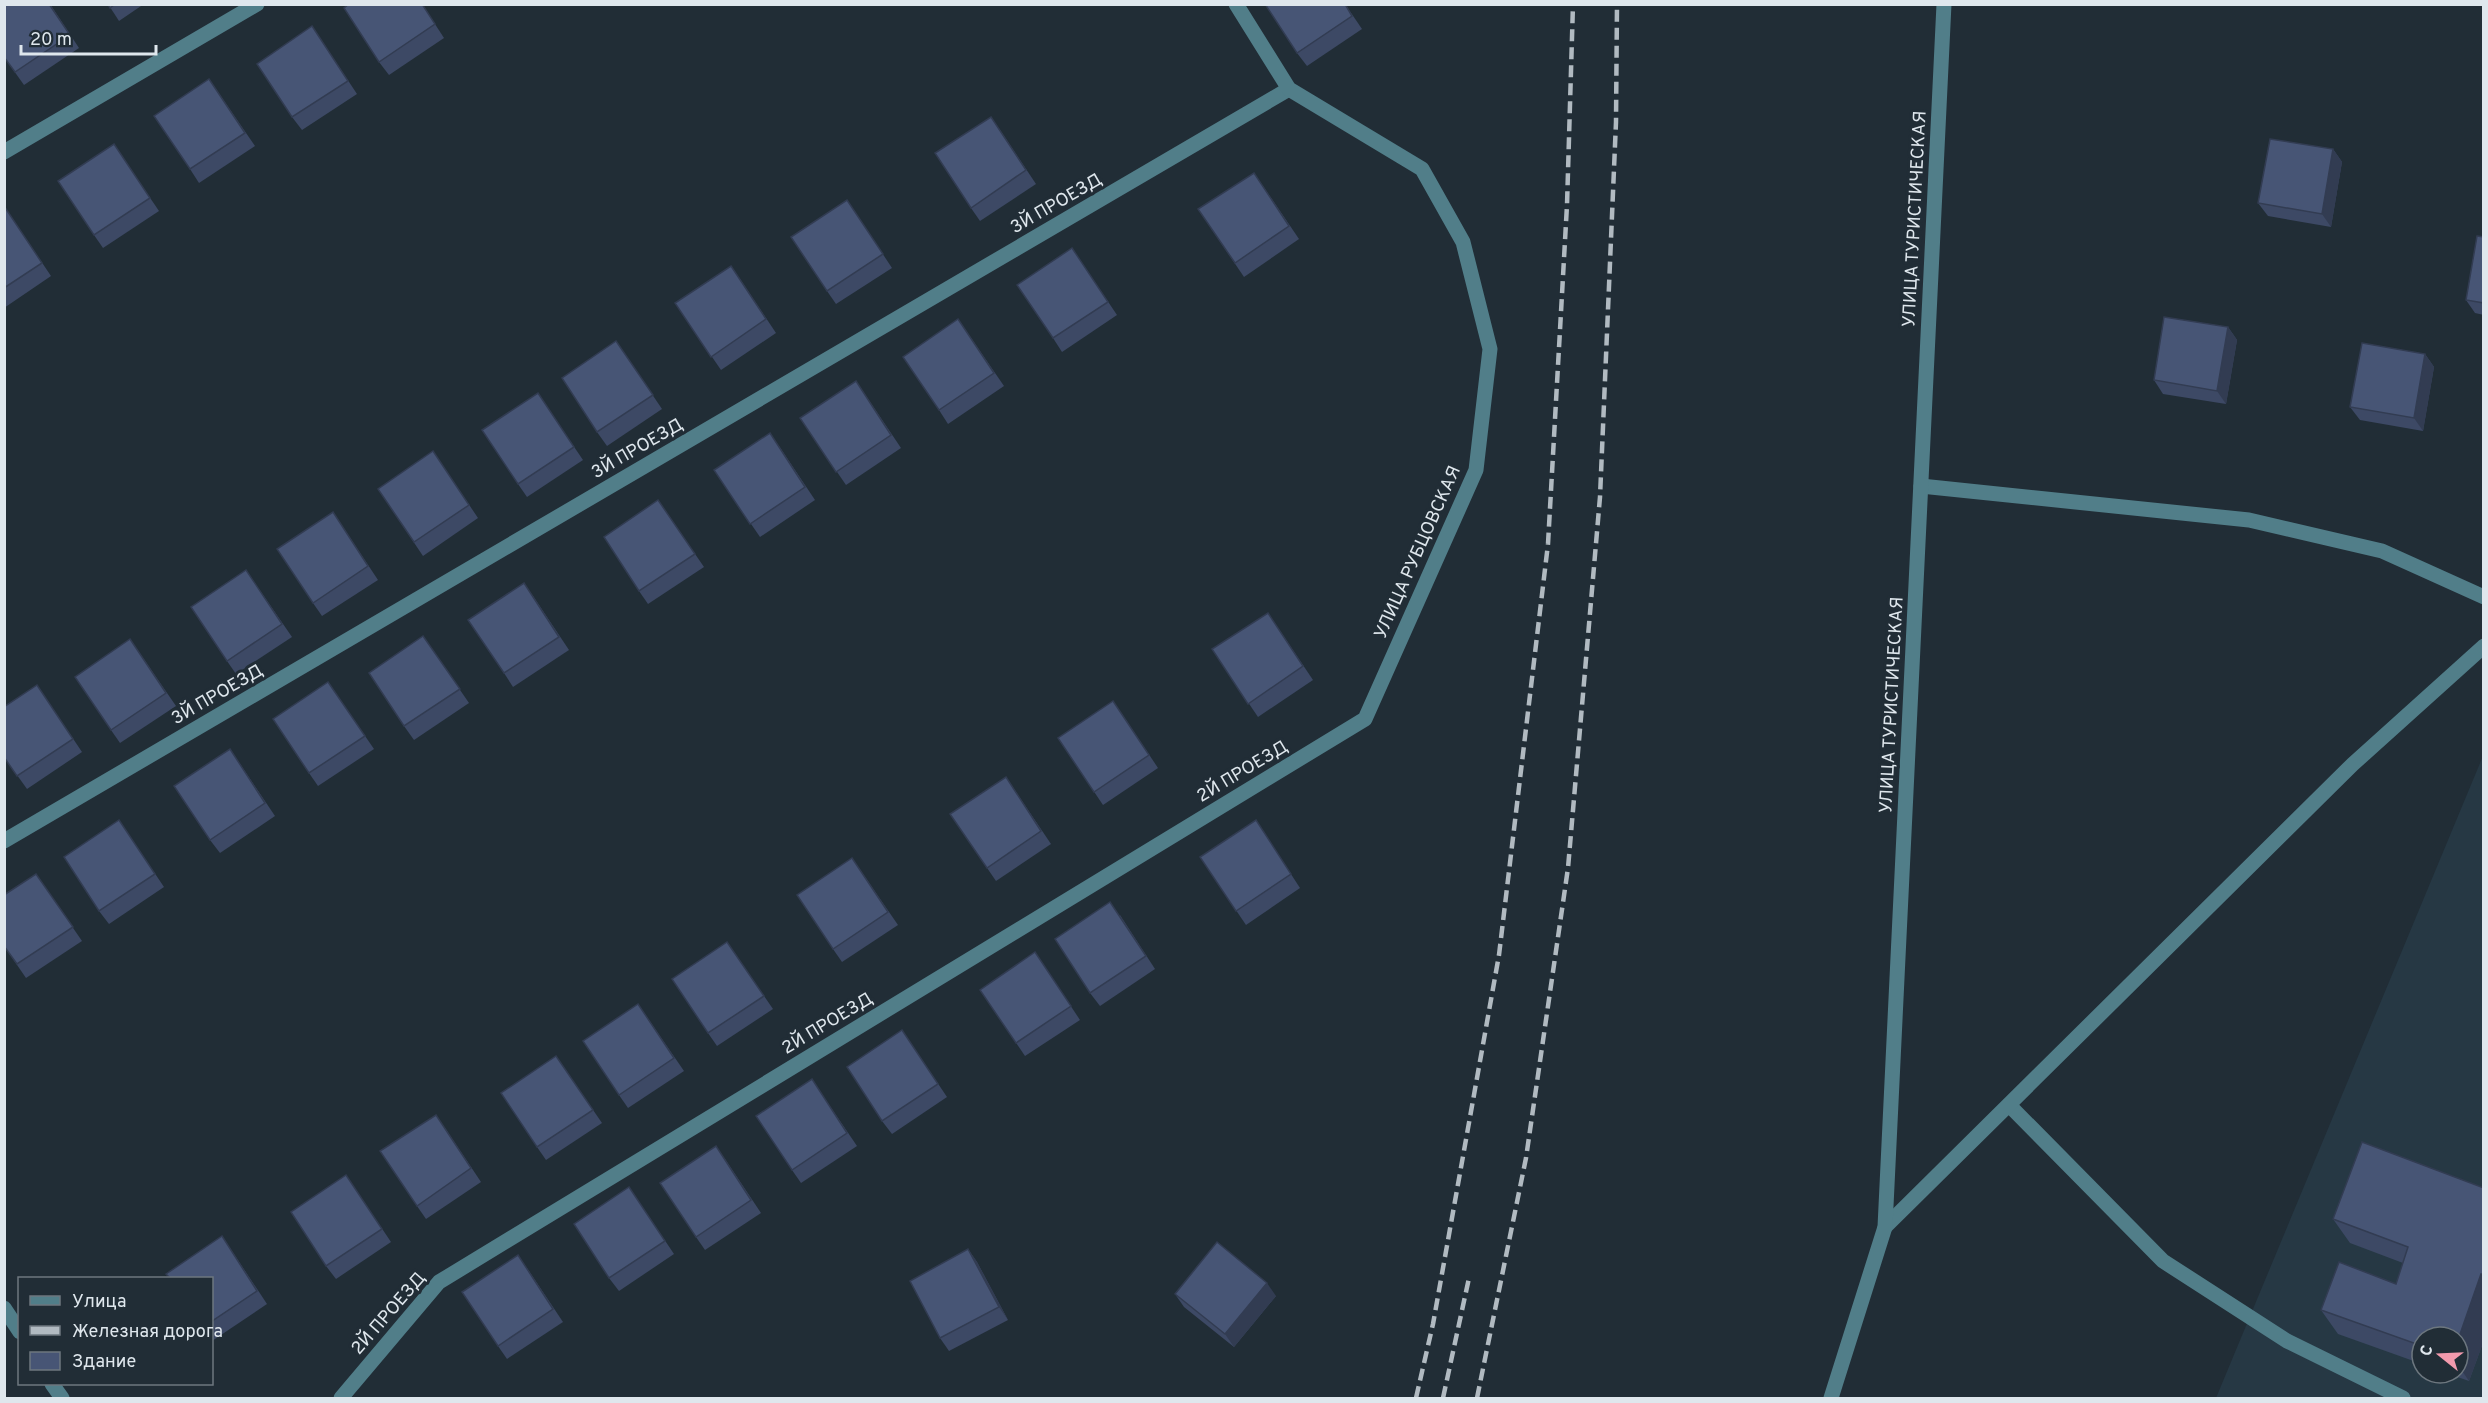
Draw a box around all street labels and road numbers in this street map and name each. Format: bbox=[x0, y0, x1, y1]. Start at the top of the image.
street label: УЛИЦА ТУРИСТИЧЕСКАЯ bbox=[1898, 110, 1933, 328]
street label: 3Й ПРОЕЗД bbox=[1006, 167, 1107, 240]
street label: 3Й ПРОЕЗД bbox=[587, 412, 688, 485]
street label: УЛИЦА РУБЦОВСКАЯ bbox=[1370, 463, 1467, 643]
street label: УЛИЦА ТУРИСТИЧЕСКАЯ bbox=[1875, 596, 1910, 814]
street label: 3Й ПРОЕЗД bbox=[167, 658, 268, 731]
street label: 2Й ПРОЕЗД bbox=[1192, 734, 1293, 808]
street label: 2Й ПРОЕЗД bbox=[777, 986, 878, 1060]
street label: 2Й ПРОЕЗД bbox=[345, 1267, 431, 1360]

